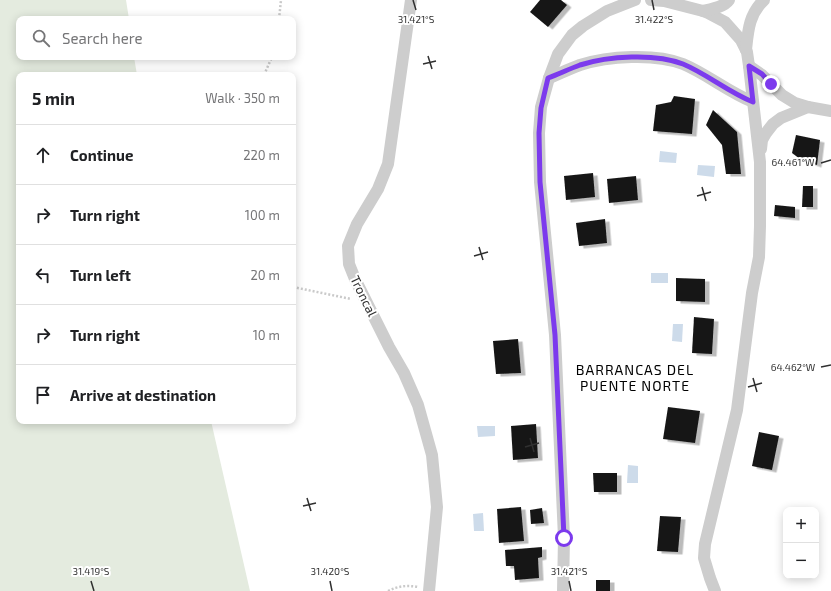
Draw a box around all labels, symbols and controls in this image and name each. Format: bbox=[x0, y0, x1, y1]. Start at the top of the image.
text: 31.421°S bbox=[398, 13, 435, 25]
text: 31.422°S bbox=[635, 13, 674, 25]
search box bbox=[16, 16, 296, 60]
icon: search bbox=[30, 27, 52, 49]
text: Search here bbox=[62, 29, 143, 47]
route end bbox=[762, 75, 780, 93]
text: 5 min bbox=[32, 88, 75, 108]
text: Walk · 350 m bbox=[205, 90, 280, 106]
icon: ahead bbox=[32, 144, 54, 166]
text: Continue bbox=[70, 146, 133, 164]
text: 220 m bbox=[243, 147, 280, 163]
text: 64.461°W bbox=[771, 156, 815, 168]
icon: right bbox=[32, 204, 54, 226]
text: Turn right bbox=[70, 206, 140, 224]
text: 100 m bbox=[245, 207, 280, 223]
icon: left bbox=[32, 264, 54, 286]
text: Turn left bbox=[70, 266, 131, 284]
text: 20 m bbox=[251, 267, 280, 283]
street label: Troncal bbox=[347, 273, 381, 319]
icon: right bbox=[32, 324, 54, 346]
text: Turn right bbox=[70, 326, 140, 344]
text: 10 m bbox=[253, 327, 280, 343]
district label: BARRANCAS DEL PUENTE NORTE bbox=[576, 361, 694, 394]
text: 64.462°W bbox=[771, 361, 816, 373]
icon: arrive bbox=[32, 384, 54, 406]
text: Arrive at destination bbox=[70, 386, 216, 404]
map controls bbox=[783, 507, 819, 579]
button: + bbox=[783, 507, 819, 543]
route start bbox=[555, 529, 573, 547]
button: − bbox=[783, 543, 819, 579]
text: 31.419°S bbox=[73, 565, 110, 577]
text: 31.420°S bbox=[311, 565, 350, 577]
text: 31.421°S bbox=[551, 565, 588, 577]

